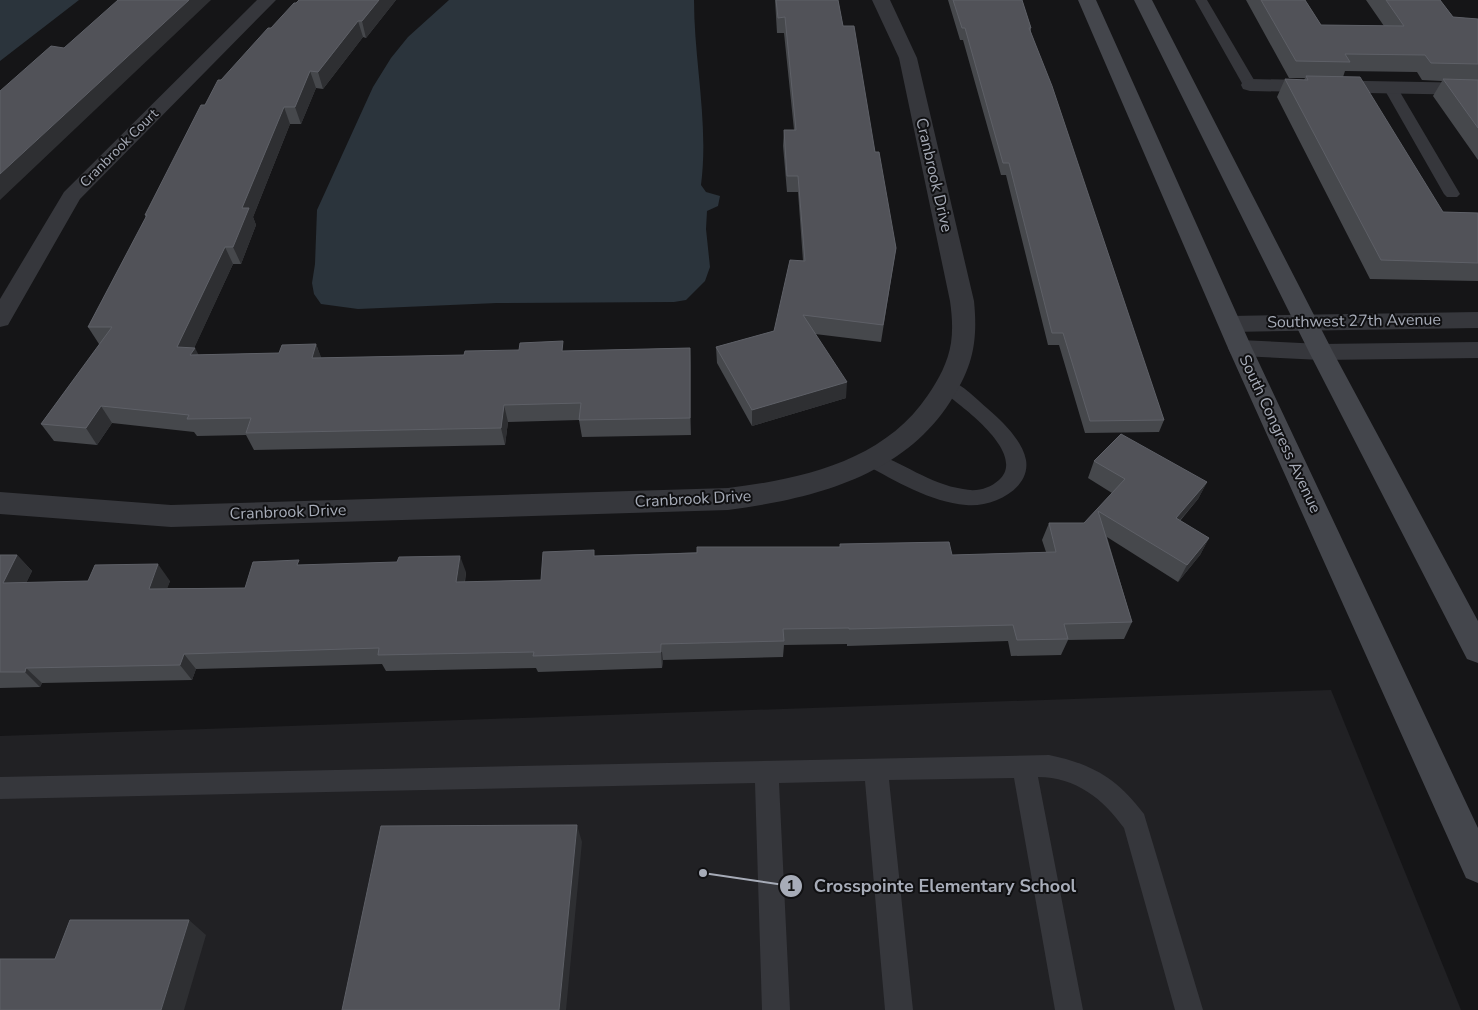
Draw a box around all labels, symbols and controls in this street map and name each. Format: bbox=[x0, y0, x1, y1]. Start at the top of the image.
street label: Cranbrook Court bbox=[76, 105, 162, 191]
street label: Cranbrook Drive bbox=[910, 116, 958, 234]
street label: Southwest 27th Avenue bbox=[1267, 308, 1441, 334]
street label: South Congress Avenue bbox=[1234, 351, 1326, 517]
street label: Cranbrook Drive bbox=[634, 485, 752, 513]
street label: Cranbrook Drive bbox=[229, 499, 347, 525]
callout: Crosspointe Elementary School bbox=[778, 869, 1086, 902]
text: Crosspointe Elementary School bbox=[814, 874, 1077, 898]
text: 1 bbox=[786, 876, 796, 896]

